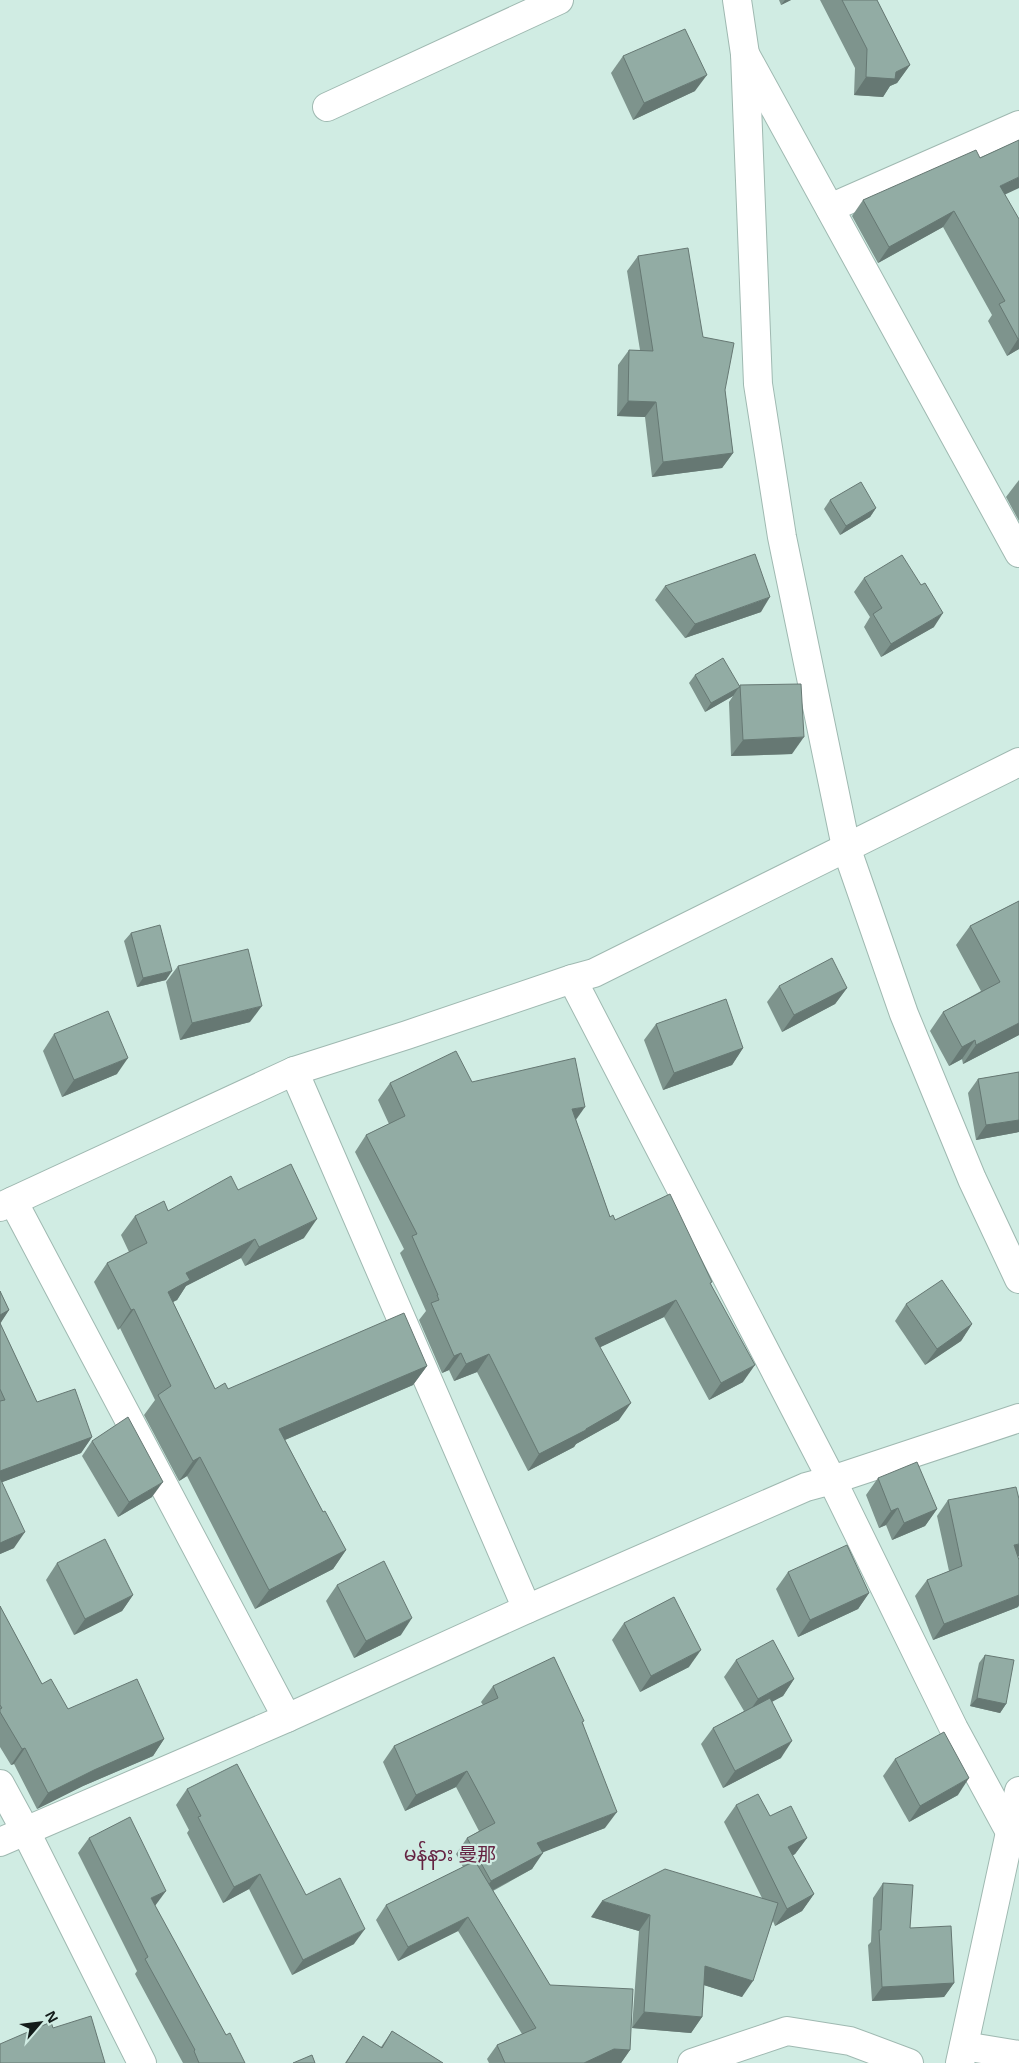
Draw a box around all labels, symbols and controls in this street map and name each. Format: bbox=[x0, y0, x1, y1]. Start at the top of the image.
district label: မန်နား 曼那 bbox=[404, 1840, 496, 1870]
north arrow bbox=[15, 1998, 65, 2048]
text: N bbox=[41, 2007, 63, 2026]

